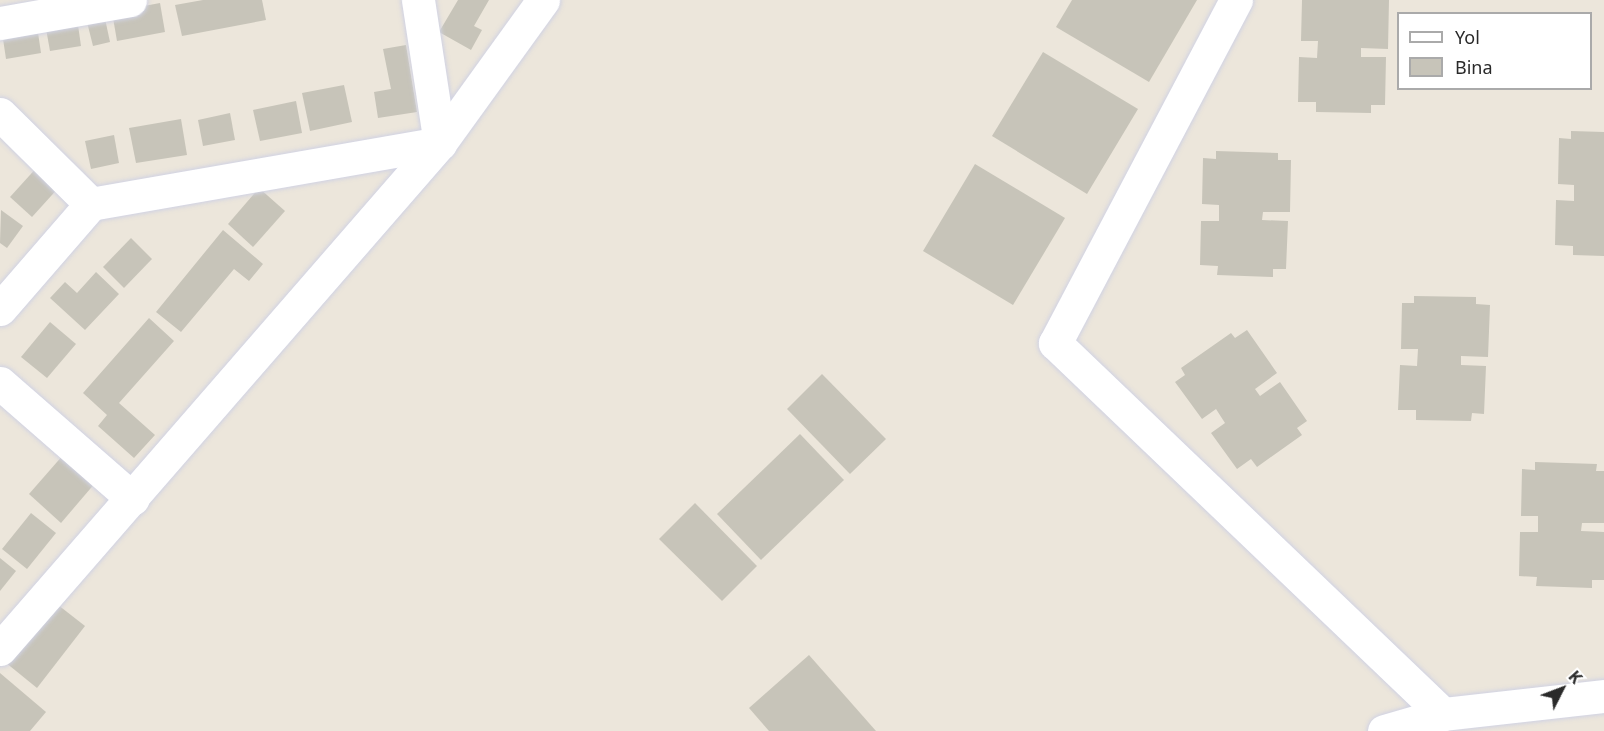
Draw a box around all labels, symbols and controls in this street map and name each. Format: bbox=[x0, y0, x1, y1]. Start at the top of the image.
legend bbox=[1397, 12, 1592, 90]
text: Yol bbox=[1455, 25, 1480, 49]
text: Bina bbox=[1455, 55, 1493, 79]
north arrow bbox=[1532, 659, 1592, 719]
text: K bbox=[1564, 666, 1587, 688]

